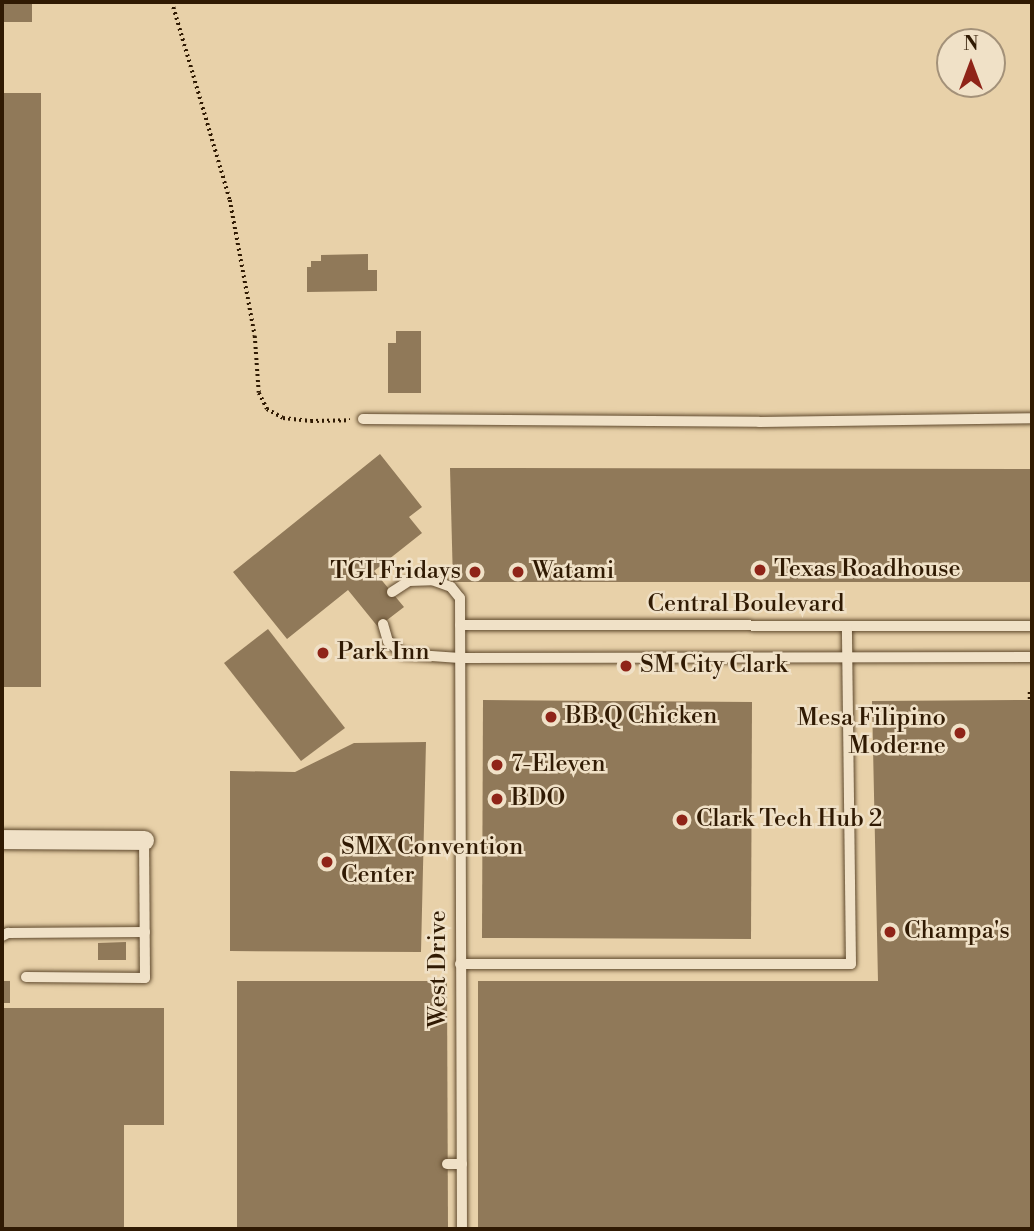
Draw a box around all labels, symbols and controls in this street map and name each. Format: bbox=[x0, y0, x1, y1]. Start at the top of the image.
north arrow bbox=[936, 28, 1006, 98]
text: N bbox=[963, 32, 979, 56]
place label: Texas Roadhouse bbox=[774, 556, 961, 584]
place label: TGI Fridays bbox=[330, 558, 461, 586]
place label: Watami bbox=[532, 558, 614, 586]
marker: Texas Roadhouse bbox=[752, 562, 768, 578]
marker: TGI Fridays bbox=[467, 564, 483, 580]
marker: Watami bbox=[510, 564, 526, 580]
street label: Central Boulevard bbox=[648, 591, 844, 619]
place label: Park Inn bbox=[337, 639, 430, 667]
marker: Park Inn bbox=[315, 645, 331, 661]
place label: SM City Clark bbox=[640, 652, 788, 680]
marker: SM City Clark bbox=[618, 658, 634, 674]
place label: BB.Q Chicken bbox=[565, 703, 717, 731]
place label: Mesa Filipino Moderne bbox=[797, 705, 946, 761]
marker: BB.Q Chicken bbox=[543, 709, 559, 725]
marker: Mesa Filipino Moderne bbox=[952, 725, 968, 741]
place label: 7-Eleven bbox=[511, 751, 606, 779]
marker: 7-Eleven bbox=[489, 757, 505, 773]
place label: BDO bbox=[511, 785, 565, 813]
marker: BDO bbox=[489, 791, 505, 807]
place label: Clark Tech Hub 2 bbox=[696, 806, 883, 834]
marker: Clark Tech Hub 2 bbox=[674, 812, 690, 828]
place label: SMX Convention Center bbox=[341, 834, 523, 890]
marker: SMX Convention Center bbox=[319, 854, 335, 870]
street label: West Drive bbox=[425, 910, 453, 1028]
place label: Champa's bbox=[904, 918, 1010, 946]
marker: Champa's bbox=[882, 924, 898, 940]

